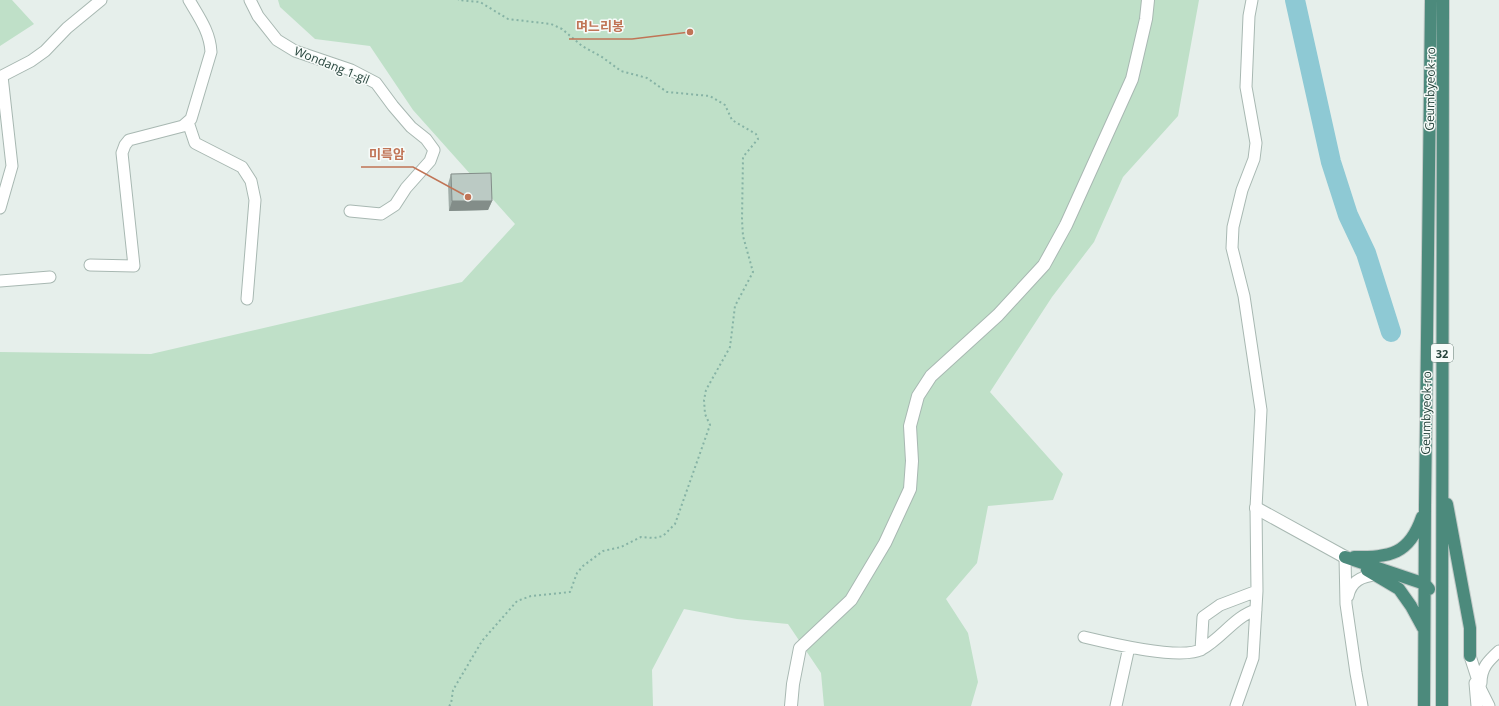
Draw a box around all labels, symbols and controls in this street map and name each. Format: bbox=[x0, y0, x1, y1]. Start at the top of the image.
callout: 며느리봉 bbox=[569, 14, 632, 39]
text: 며느리봉 bbox=[576, 17, 624, 35]
street label: Wondang 1-gil bbox=[292, 42, 372, 88]
street label: Geumbyeok-ro bbox=[1421, 47, 1439, 131]
callout: 미륵암 bbox=[361, 142, 413, 167]
text: 미륵암 bbox=[369, 145, 405, 163]
road number: 32 bbox=[1431, 344, 1453, 362]
street label: Geumbyeok-ro bbox=[1417, 371, 1435, 455]

